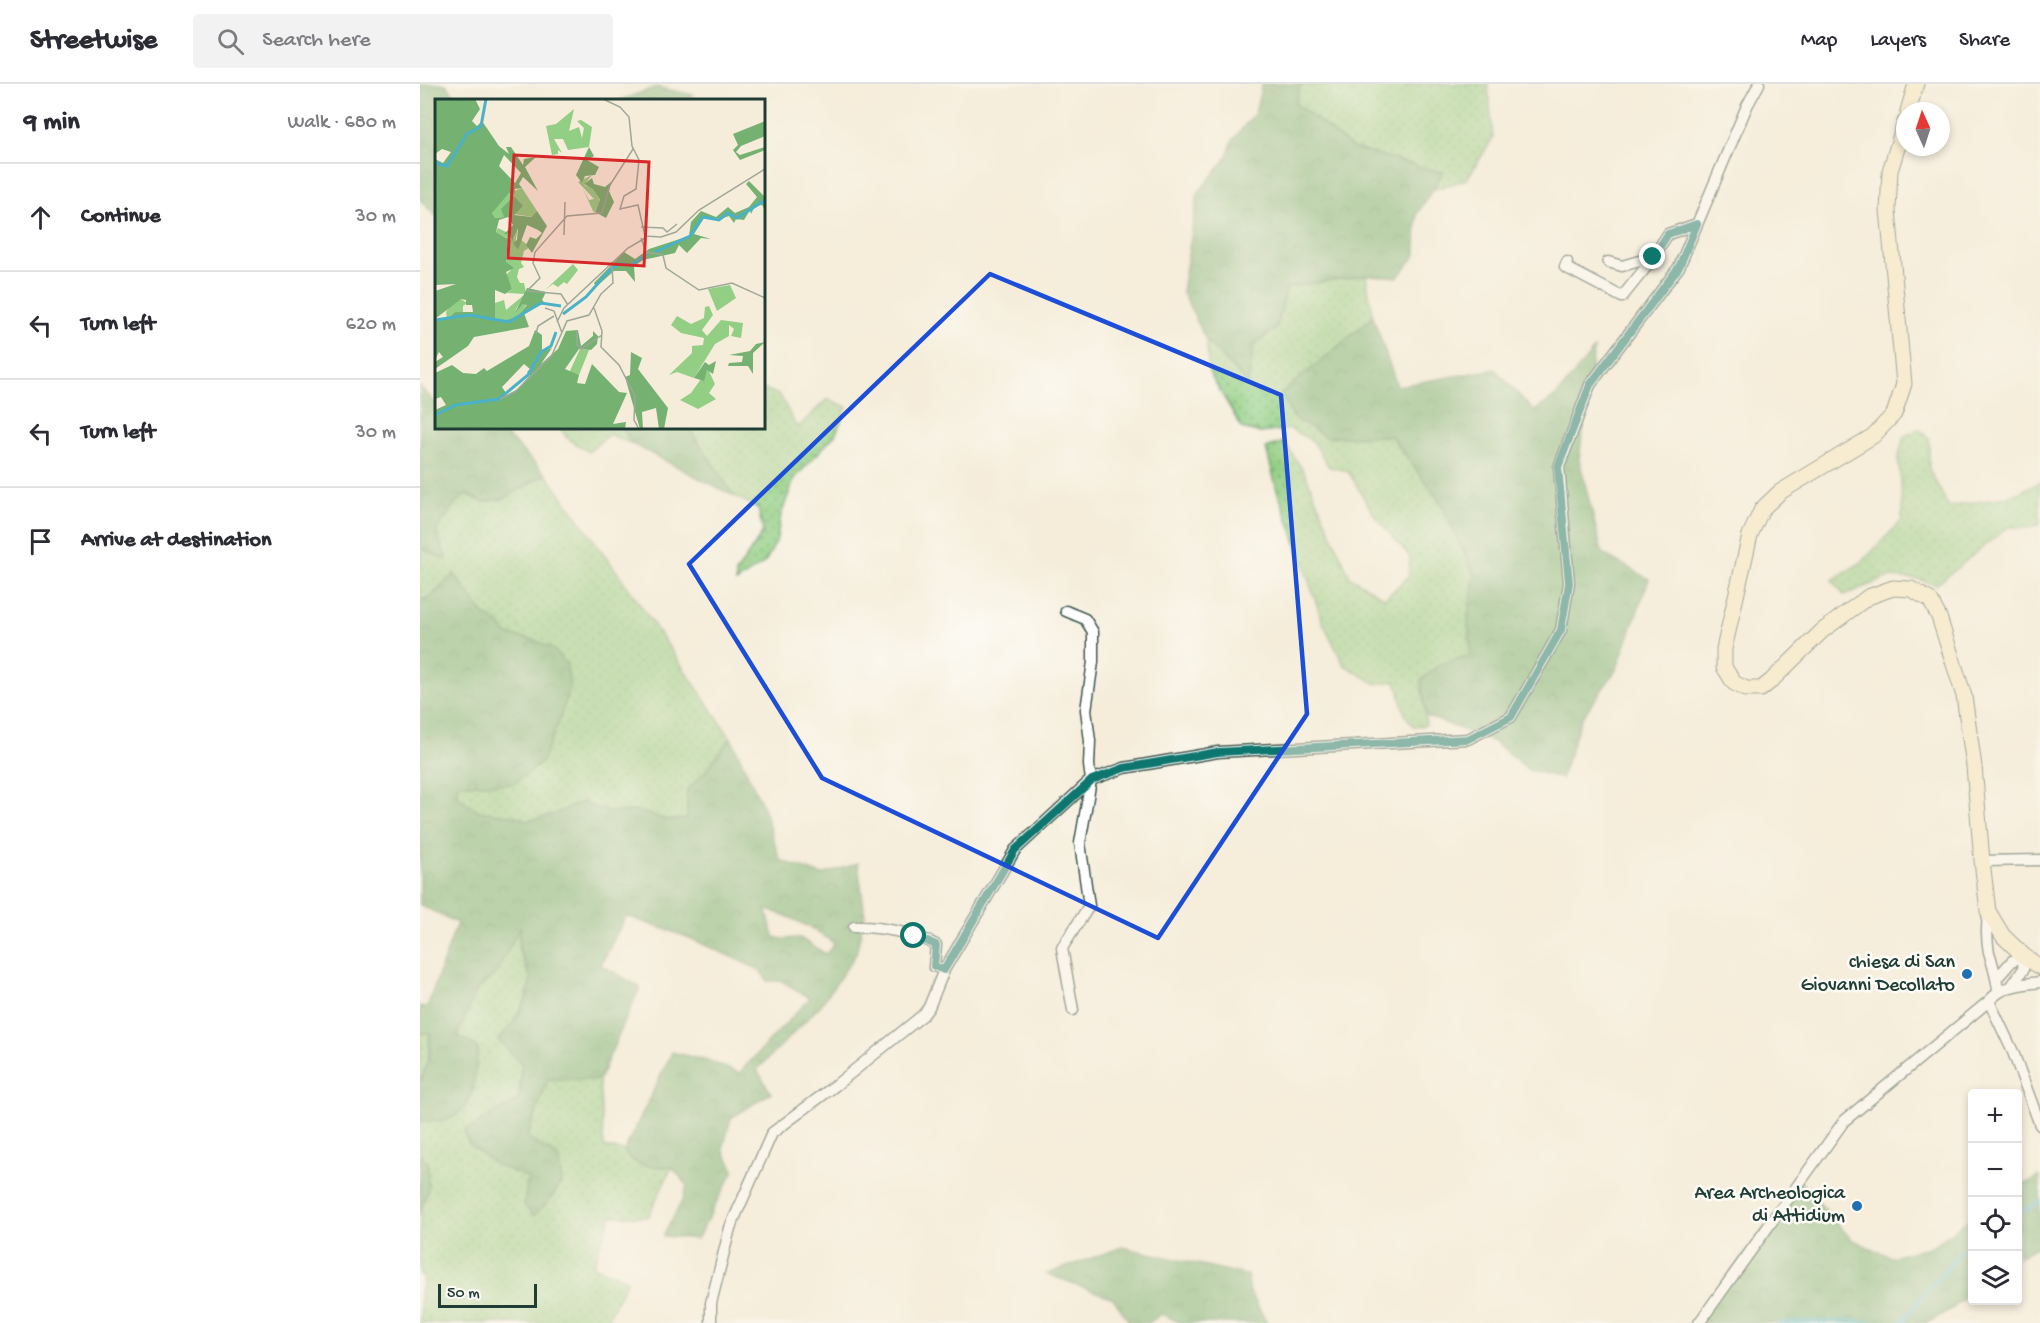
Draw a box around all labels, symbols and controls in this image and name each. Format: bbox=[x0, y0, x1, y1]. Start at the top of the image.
search box bbox=[193, 14, 613, 68]
text: Streetwise bbox=[30, 25, 157, 58]
icon: search bbox=[214, 25, 247, 58]
text: Search here bbox=[262, 28, 371, 54]
text: Map bbox=[1801, 29, 1837, 54]
text: Layers bbox=[1870, 29, 1926, 54]
text: Share bbox=[1959, 29, 2010, 54]
inset map bbox=[435, 99, 765, 429]
north arrow bbox=[1896, 102, 1950, 156]
text: 9 min bbox=[24, 108, 80, 139]
text: Walk · 680 m bbox=[287, 112, 396, 135]
icon: ahead bbox=[24, 201, 57, 234]
text: Continue bbox=[81, 204, 161, 230]
text: 30 m bbox=[355, 206, 396, 229]
route end bbox=[1639, 243, 1665, 269]
icon: left bbox=[24, 309, 57, 342]
text: Turn left bbox=[81, 312, 155, 338]
text: 620 m bbox=[346, 314, 396, 337]
icon: left bbox=[24, 417, 57, 450]
text: Turn left bbox=[81, 420, 155, 446]
text: 30 m bbox=[355, 422, 396, 445]
icon: arrive bbox=[24, 525, 57, 558]
text: Arrive at destination bbox=[81, 528, 271, 554]
route start bbox=[900, 922, 926, 948]
place label: chiesa di San Giovanni Decollato bbox=[1801, 952, 1955, 998]
marker: chiesa di San Giovanni Decollato bbox=[1960, 967, 1974, 981]
map controls bbox=[1968, 1089, 2022, 1305]
button: + bbox=[1968, 1089, 2022, 1143]
button: − bbox=[1968, 1143, 2022, 1197]
place label: Area Archeologica di Attidium bbox=[1694, 1183, 1846, 1229]
button: locate bbox=[1968, 1197, 2022, 1251]
marker: Area Archeologica di Attidium bbox=[1850, 1199, 1864, 1213]
button: layers bbox=[1968, 1251, 2022, 1305]
scale bar bbox=[438, 1281, 537, 1308]
text: 50 m bbox=[447, 1285, 480, 1304]

